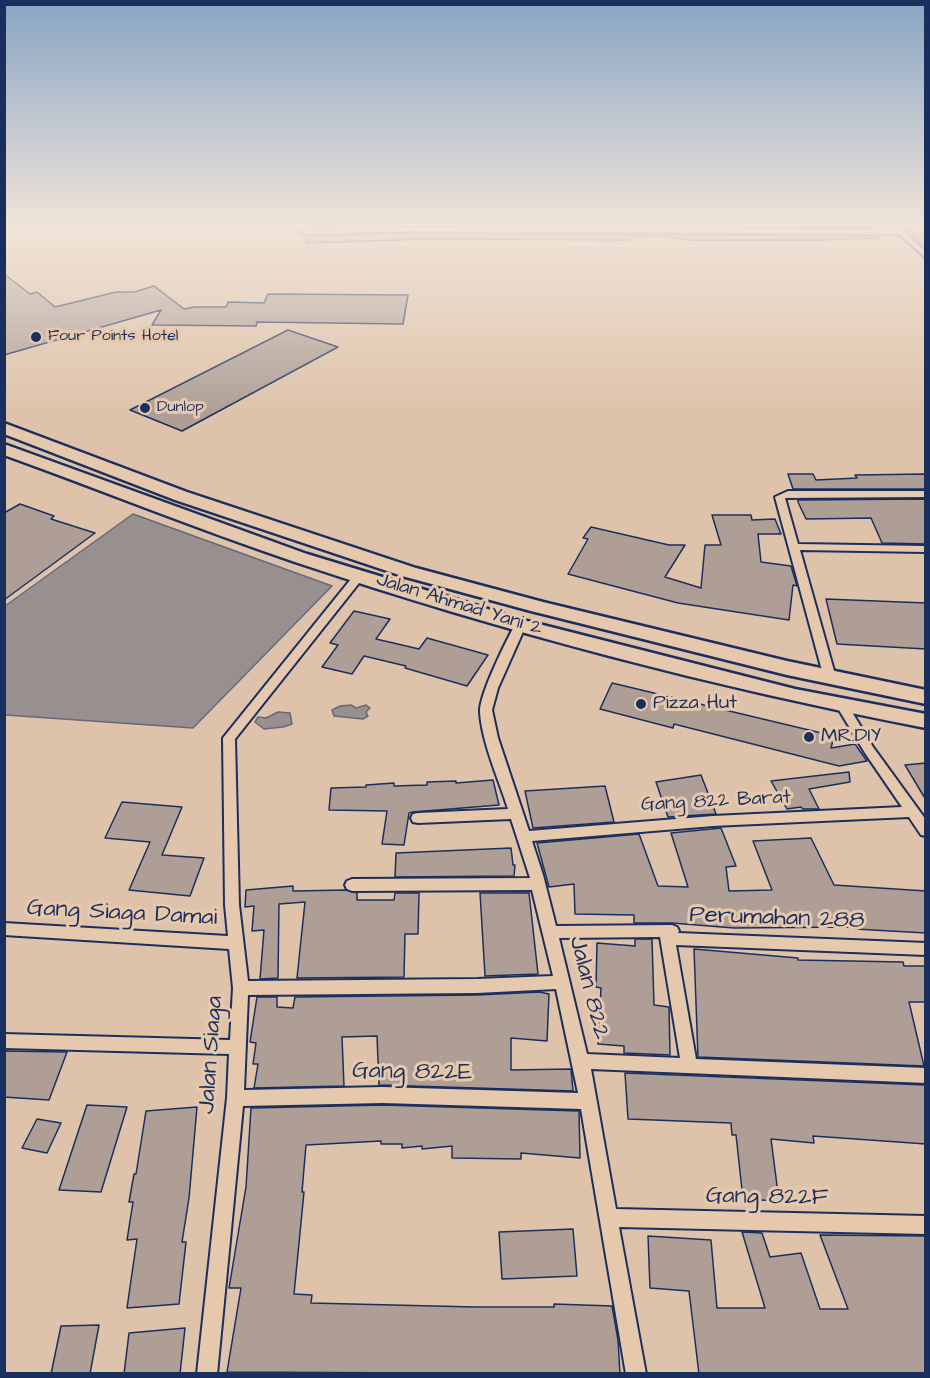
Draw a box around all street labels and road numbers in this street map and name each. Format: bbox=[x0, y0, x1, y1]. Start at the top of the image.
street label: Jalan Ahmad Yani 2 bbox=[373, 568, 545, 642]
street label: Gang 822 Barat bbox=[641, 786, 791, 818]
street label: Gang Siaga Damai bbox=[26, 895, 218, 933]
street label: Perumahan 288 bbox=[689, 902, 865, 936]
street label: Jalan 822 bbox=[561, 933, 615, 1043]
street label: Jalan Siaga bbox=[194, 995, 230, 1115]
street label: Gang 822E bbox=[352, 1058, 472, 1088]
street label: Gang 822F bbox=[706, 1183, 828, 1213]

